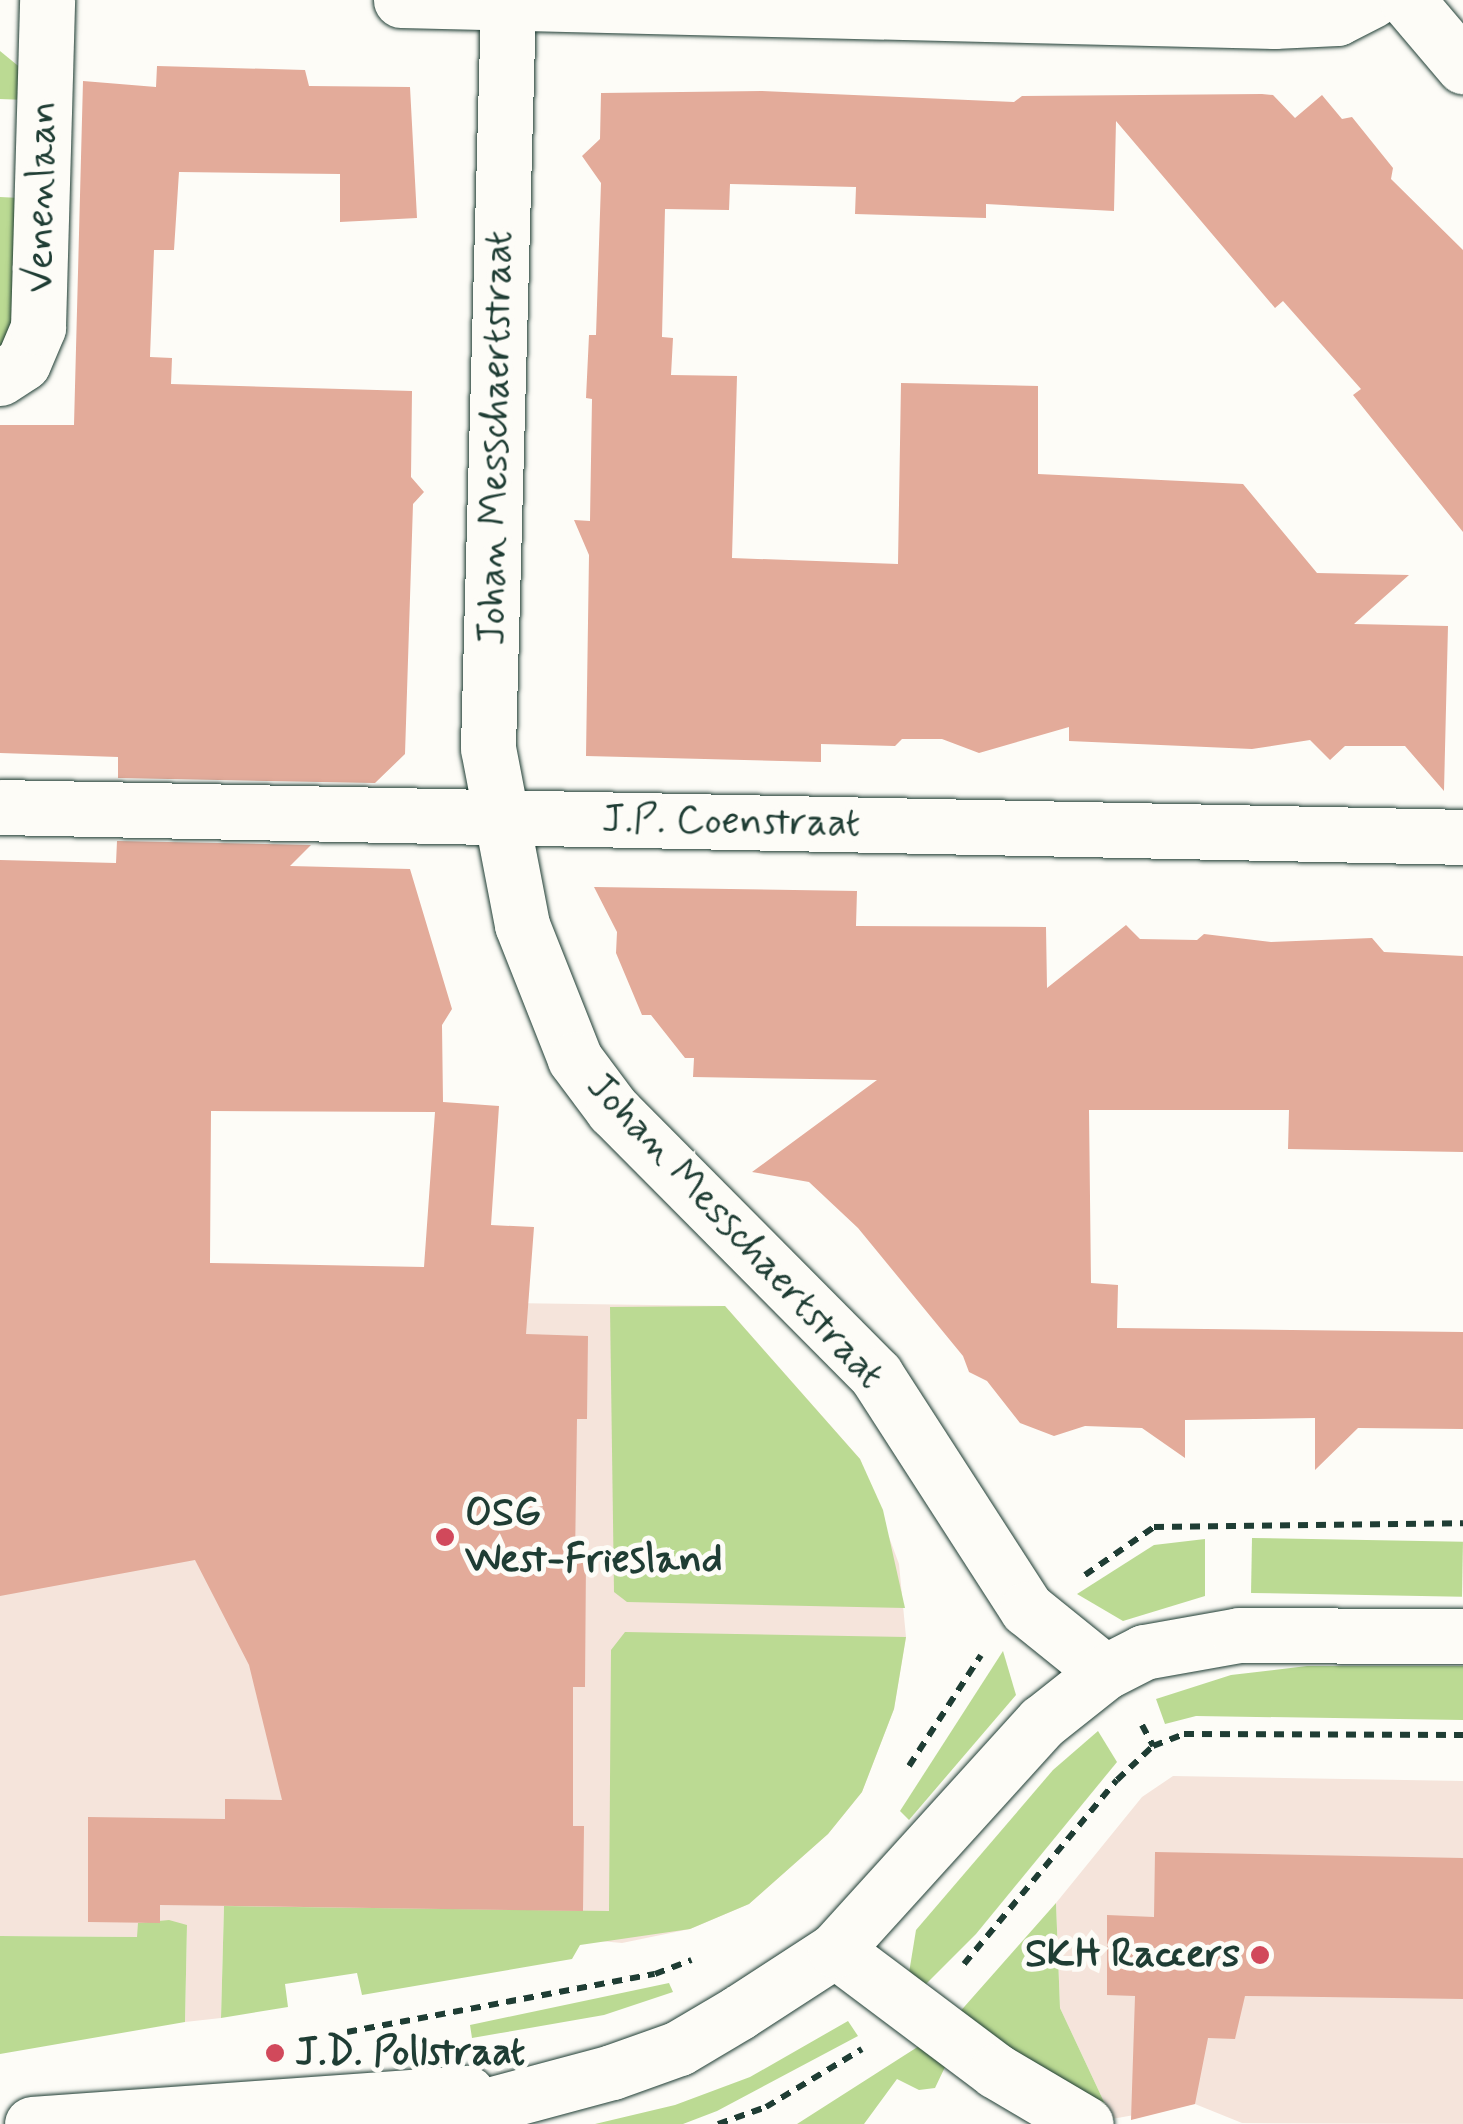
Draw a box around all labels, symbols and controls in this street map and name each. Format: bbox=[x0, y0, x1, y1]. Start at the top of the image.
street label: Venenlaan bbox=[16, 101, 68, 293]
street label: Johan Messchaertstraat bbox=[468, 230, 524, 646]
street label: J.P. Coenstraat bbox=[601, 796, 861, 848]
street label: Johan Messchaertstraat bbox=[576, 1063, 894, 1399]
place label: OSG West-Friesland bbox=[465, 1490, 723, 1584]
marker: OSG West-Friesland bbox=[434, 1526, 456, 1548]
place label: SKH Raccers bbox=[1025, 1931, 1240, 1979]
marker: SKH Raccers bbox=[1249, 1944, 1271, 1966]
place label: J.D. Pollstraat bbox=[295, 2029, 525, 2077]
marker: J.D. Pollstraat bbox=[264, 2042, 286, 2064]

